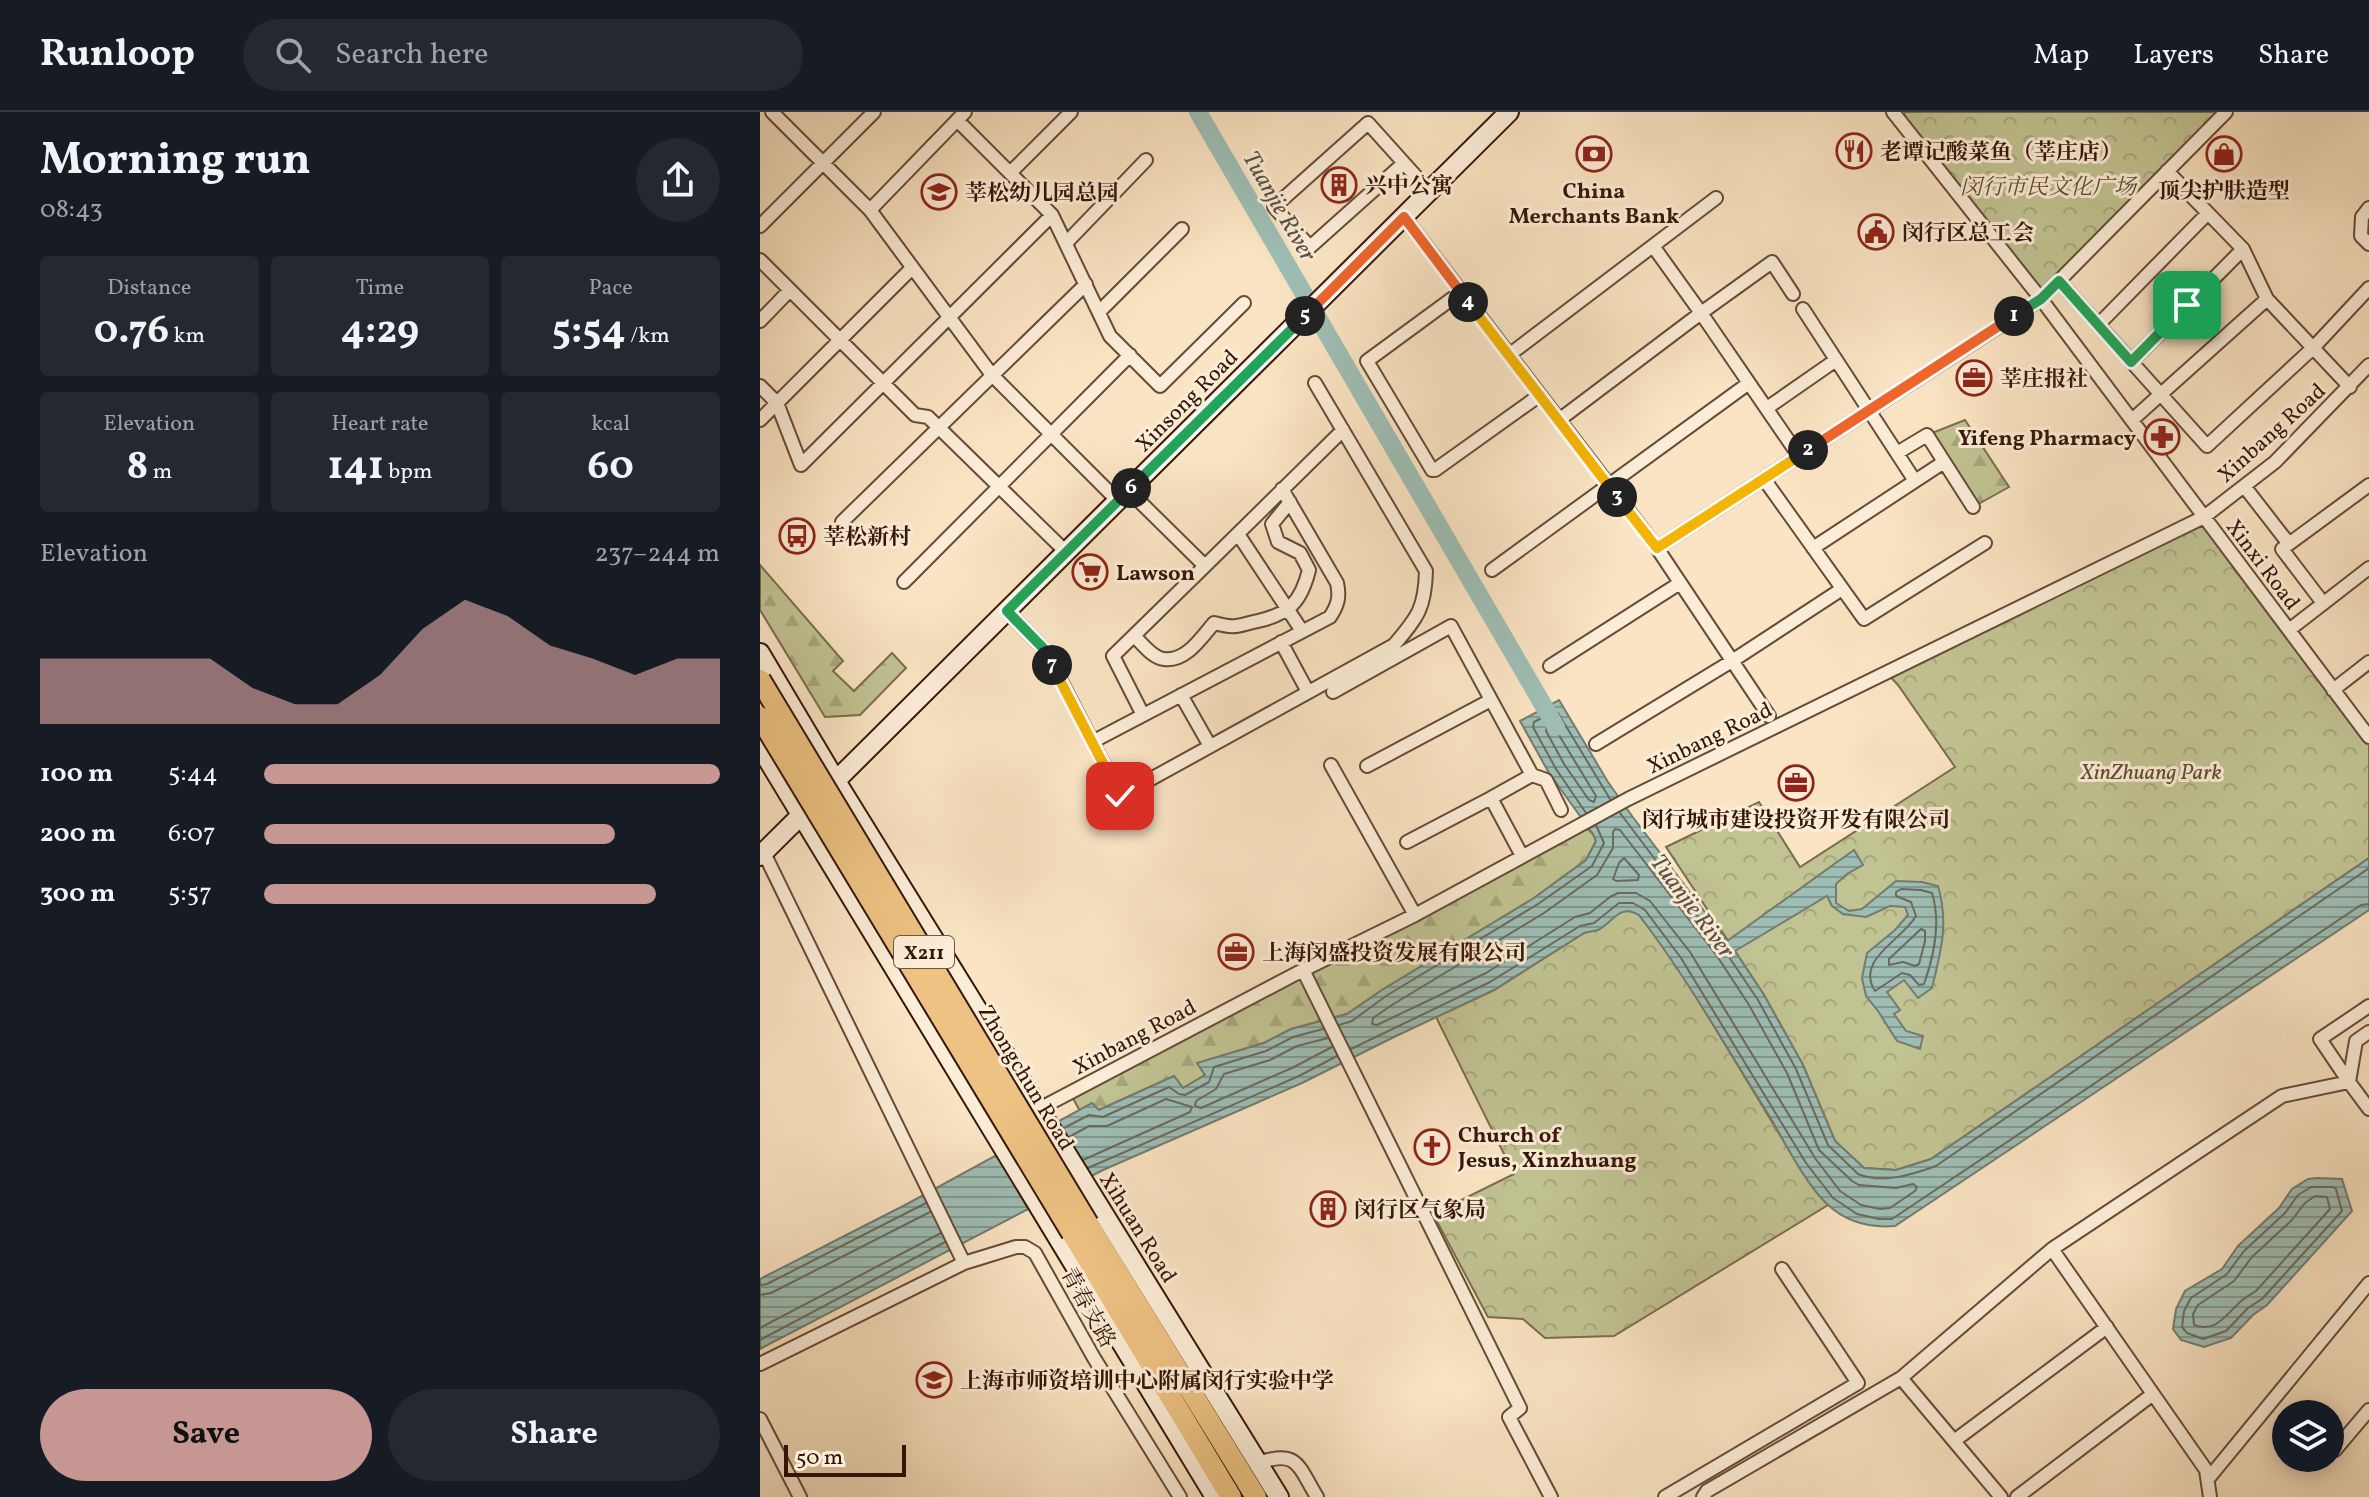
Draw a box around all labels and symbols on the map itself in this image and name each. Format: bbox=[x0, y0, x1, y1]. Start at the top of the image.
restaurant icon: 老谭记酸菜鱼（莘庄店） bbox=[1835, 132, 1873, 170]
bank icon: China Merchants Bank bbox=[1575, 135, 1613, 173]
shop icon: 顶尖护肤造型 bbox=[2205, 135, 2243, 173]
place label: 老谭记酸菜鱼（莘庄店） bbox=[1880, 138, 2122, 169]
water label: Tuanjie River bbox=[1233, 145, 1324, 269]
building icon: 兴中公寓 bbox=[1320, 166, 1358, 204]
place label: 兴中公寓 bbox=[1365, 172, 1453, 203]
school or university icon: 莘松幼儿园总园 bbox=[920, 173, 958, 211]
park label: 闵行市民文化广场 bbox=[1960, 173, 2138, 204]
place label: China Merchants Bank bbox=[1509, 177, 1679, 233]
place label: 顶尖护肤造型 bbox=[2158, 177, 2290, 208]
place label: 莘松幼儿园总园 bbox=[965, 179, 1119, 210]
public building icon: 闵行区总工会 bbox=[1857, 213, 1895, 251]
place label: 闵行区总工会 bbox=[1902, 219, 2034, 250]
pin bbox=[2153, 271, 2221, 339]
pin: 4 bbox=[1448, 282, 1488, 322]
pin: 5 bbox=[1285, 296, 1325, 336]
pin: 1 bbox=[1994, 296, 2034, 336]
street label: Xinsong Road bbox=[1129, 343, 1246, 460]
office icon: 莘庄报社 bbox=[1955, 359, 1993, 397]
place label: 莘庄报社 bbox=[2000, 365, 2088, 396]
street label: Xinbang Road bbox=[2212, 377, 2334, 491]
pharmacy icon: Yifeng Pharmacy bbox=[2143, 418, 2181, 456]
place label: Yifeng Pharmacy bbox=[1958, 424, 2137, 455]
pin: 2 bbox=[1788, 430, 1828, 470]
pin: 6 bbox=[1111, 468, 1151, 508]
pin: 3 bbox=[1597, 477, 1637, 517]
street label: Xinxi Road bbox=[2218, 514, 2306, 617]
bus stop icon: 莘松新村 bbox=[778, 517, 816, 555]
place label: 莘松新村 bbox=[823, 523, 911, 554]
supermarket icon: Lawson bbox=[1071, 553, 1109, 591]
place label: Lawson bbox=[1116, 559, 1195, 590]
pin: 7 bbox=[1032, 645, 1072, 685]
street label: Xinbang Road bbox=[1642, 696, 1778, 783]
park label: XinZhuang Park bbox=[2079, 758, 2222, 789]
pin bbox=[1086, 762, 1154, 830]
office icon: 闵行城市建设投资开发有限公司 bbox=[1777, 764, 1815, 802]
place label: 闵行城市建设投资开发有限公司 bbox=[1642, 806, 1950, 837]
water label: Tuanjie River bbox=[1641, 848, 1742, 967]
office icon: 上海闵盛投资发展有限公司 bbox=[1217, 933, 1255, 971]
road number: X211 bbox=[894, 936, 954, 968]
place label: 上海闵盛投资发展有限公司 bbox=[1262, 939, 1526, 970]
street label: Xinbang Road bbox=[1068, 993, 1202, 1084]
street label: Zhongchun Road bbox=[969, 1000, 1081, 1157]
place label: Church of Jesus, Xinzhuang bbox=[1457, 1121, 1637, 1177]
church icon: Church of Jesus, Xinzhuang bbox=[1413, 1128, 1451, 1166]
street label: Xihuan Road bbox=[1091, 1167, 1183, 1290]
building icon: 闵行区气象局 bbox=[1309, 1190, 1347, 1228]
place label: 闵行区气象局 bbox=[1354, 1196, 1486, 1227]
street label: 青春支路 bbox=[1052, 1262, 1122, 1354]
school or university icon: 上海市师资培训中心附属闵行实验中学 bbox=[915, 1361, 953, 1399]
place label: 上海市师资培训中心附属闵行实验中学 bbox=[960, 1367, 1334, 1398]
scale bar bbox=[784, 1441, 906, 1477]

